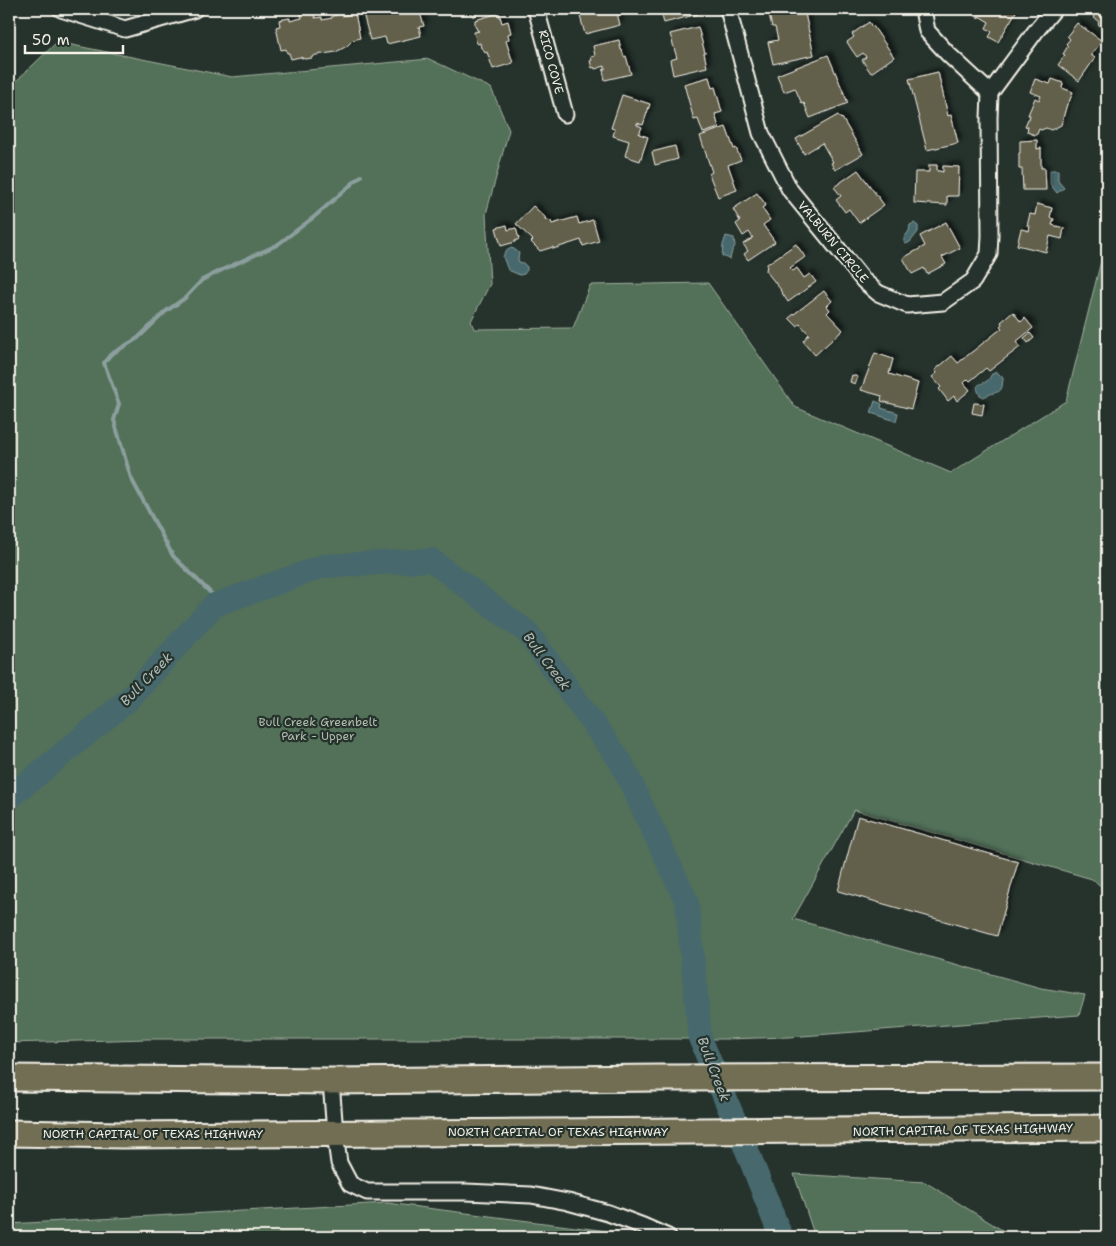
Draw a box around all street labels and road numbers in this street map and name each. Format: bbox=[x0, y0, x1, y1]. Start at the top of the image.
street label: RICO COVE bbox=[535, 28, 567, 96]
street label: VALBURN CIRCLE bbox=[794, 198, 872, 286]
street label: NORTH CAPITAL OF TEXAS HIGHWAY bbox=[853, 1120, 1074, 1140]
street label: NORTH CAPITAL OF TEXAS HIGHWAY bbox=[448, 1124, 669, 1140]
street label: NORTH CAPITAL OF TEXAS HIGHWAY bbox=[43, 1126, 264, 1142]

